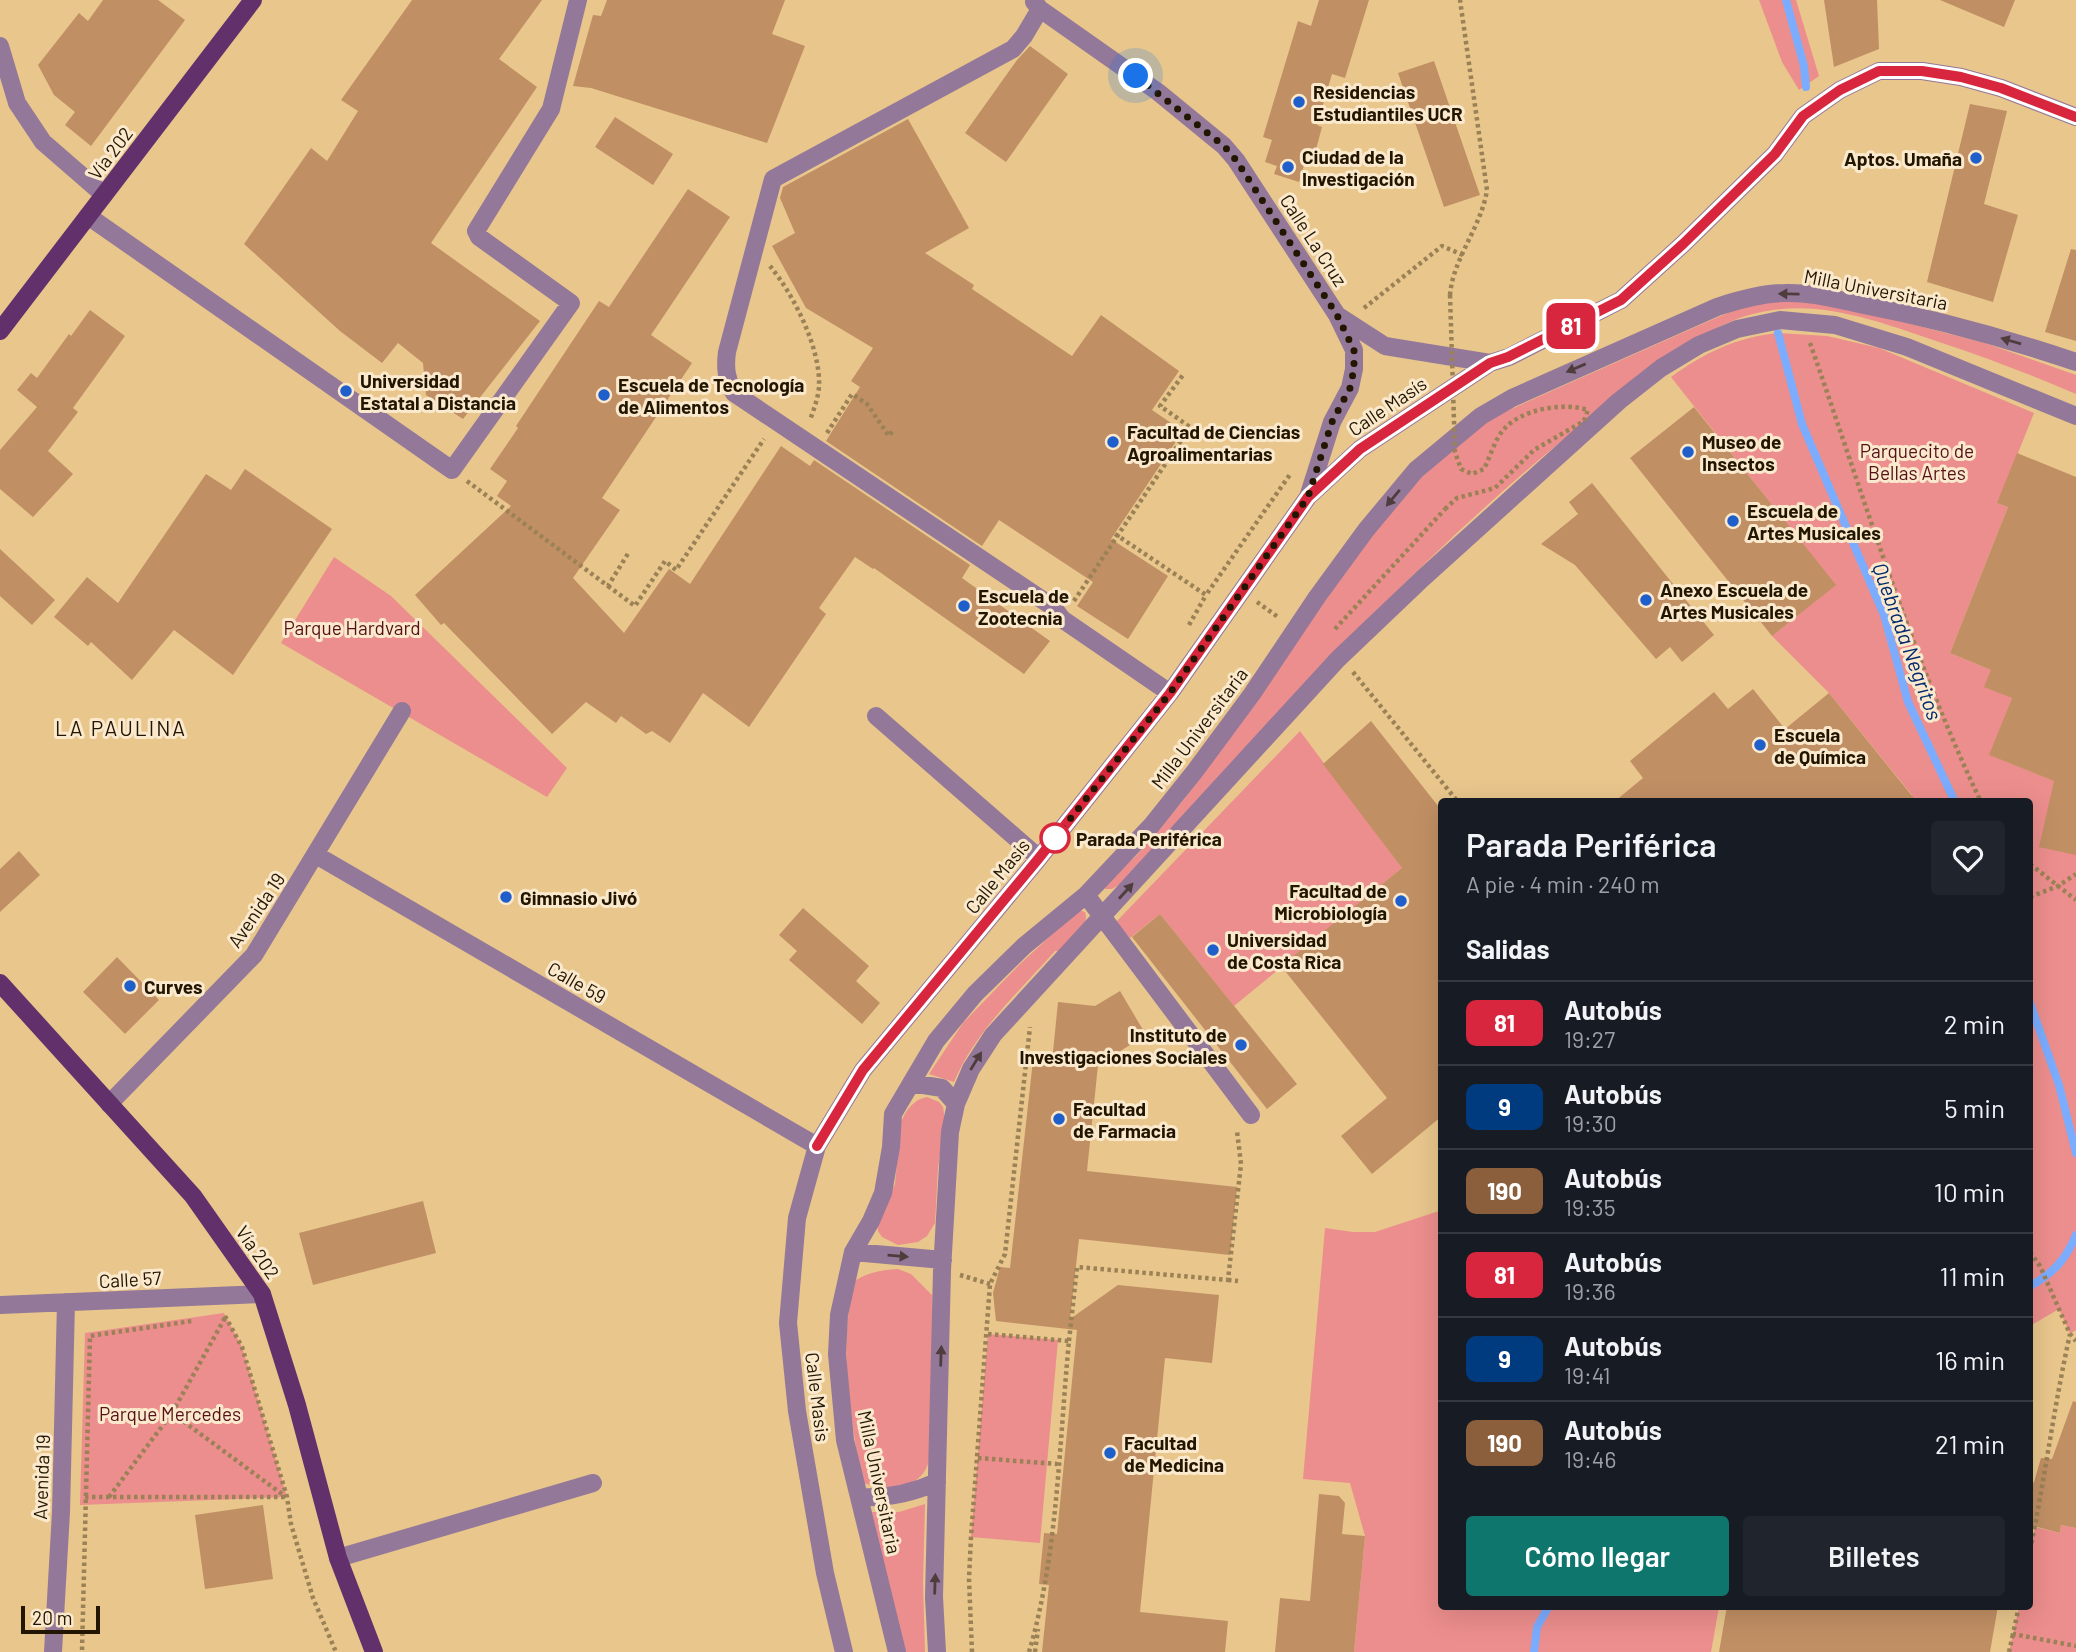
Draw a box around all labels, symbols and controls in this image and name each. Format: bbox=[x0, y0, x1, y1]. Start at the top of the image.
your location bbox=[1118, 58, 1153, 93]
place label: Residencias Estudiantiles UCR bbox=[1313, 80, 1463, 125]
marker: Residencias Estudiantiles UCR bbox=[1291, 94, 1307, 110]
street label: Vía 202 bbox=[83, 122, 137, 184]
place label: Ciudad de la Investigación bbox=[1302, 145, 1415, 190]
place label: Aptos. Umaña bbox=[1844, 147, 1962, 170]
marker: Aptos. Umaña bbox=[1968, 150, 1984, 166]
marker: Ciudad de la Investigación bbox=[1280, 159, 1296, 175]
street label: Calle La Cruz bbox=[1276, 190, 1352, 290]
street label: Milla Universitaria bbox=[1802, 264, 1950, 314]
one-way arrow bbox=[1778, 288, 1800, 300]
line badge: 81 bbox=[1540, 303, 1602, 349]
text: 81 bbox=[1560, 311, 1582, 340]
one-way arrow bbox=[2000, 335, 2021, 345]
one-way arrow bbox=[1566, 362, 1586, 374]
place label: Universidad Estatal a Distancia bbox=[360, 369, 516, 414]
street label: Calle Masís bbox=[1344, 371, 1430, 441]
place label: Escuela de Tecnología de Alimentos bbox=[618, 373, 804, 418]
marker: Universidad Estatal a Distancia bbox=[338, 383, 354, 399]
marker: Escuela de Tecnología de Alimentos bbox=[596, 387, 612, 403]
place label: Facultad de Ciencias Agroalimentarias bbox=[1127, 420, 1300, 465]
place label: Museo de Insectos bbox=[1702, 430, 1781, 475]
marker: Facultad de Ciencias Agroalimentarias bbox=[1105, 434, 1121, 450]
park label: Parquecito de Bellas Artes bbox=[1860, 439, 1974, 484]
marker: Museo de Insectos bbox=[1680, 444, 1696, 460]
one-way arrow bbox=[1385, 489, 1400, 507]
place label: Escuela de Artes Musicales bbox=[1747, 499, 1881, 544]
marker: Escuela de Artes Musicales bbox=[1725, 513, 1741, 529]
water label: Quebrada Negritos bbox=[1868, 559, 1948, 723]
place label: Anexo Escuela de Artes Musicales bbox=[1660, 578, 1808, 623]
place label: Escuela de Zootecnia bbox=[978, 584, 1069, 629]
marker: Anexo Escuela de Artes Musicales bbox=[1638, 592, 1654, 608]
marker: Escuela de Zootecnia bbox=[956, 598, 972, 614]
park label: Parque Hardvard bbox=[283, 616, 421, 639]
street label: Milla Universitaria bbox=[1146, 663, 1252, 793]
district label: LA PAULINA bbox=[55, 715, 187, 740]
place label: Escuela de Química bbox=[1774, 723, 1866, 768]
marker: Escuela de Química bbox=[1752, 737, 1768, 753]
button: heart bbox=[1931, 821, 2005, 895]
marker: Parada Periférica bbox=[1040, 823, 1070, 853]
text: Parada Periférica bbox=[1466, 824, 1717, 864]
place label: Parada Periférica bbox=[1076, 827, 1222, 850]
street label: Calle Masís bbox=[960, 834, 1034, 918]
street label: Avenida 19 bbox=[223, 868, 289, 952]
text: A pie · 4 min · 240 m bbox=[1466, 870, 1660, 898]
place label: Facultad de Microbiología bbox=[1274, 879, 1387, 924]
one-way arrow bbox=[1118, 882, 1134, 899]
place label: Gimnasio Jivó bbox=[520, 886, 637, 909]
marker: Gimnasio Jivó bbox=[498, 889, 514, 905]
marker: Facultad de Microbiología bbox=[1393, 893, 1409, 909]
place label: Universidad de Costa Rica bbox=[1227, 928, 1341, 973]
text: Salidas bbox=[1466, 933, 1550, 964]
marker: Universidad de Costa Rica bbox=[1205, 942, 1221, 958]
street label: Calle 59 bbox=[544, 956, 610, 1008]
place label: Curves bbox=[144, 975, 202, 998]
marker: Curves bbox=[122, 978, 138, 994]
text: Autobús bbox=[1564, 994, 1662, 1025]
text: 81 bbox=[1494, 1008, 1515, 1037]
text: 2 min bbox=[1944, 1008, 2005, 1039]
place label: Instituto de Investigaciones Sociales bbox=[1019, 1023, 1227, 1068]
text: 19:27 bbox=[1564, 1025, 1615, 1053]
marker: Instituto de Investigaciones Sociales bbox=[1233, 1037, 1249, 1053]
one-way arrow bbox=[970, 1051, 983, 1071]
text: Autobús bbox=[1564, 1078, 1662, 1109]
text: 9 bbox=[1498, 1092, 1511, 1121]
text: 5 min bbox=[1944, 1092, 2005, 1123]
place label: Facultad de Farmacia bbox=[1073, 1097, 1176, 1142]
text: 19:30 bbox=[1564, 1109, 1617, 1137]
marker: Facultad de Farmacia bbox=[1051, 1111, 1067, 1127]
text: Autobús bbox=[1564, 1162, 1662, 1193]
text: 190 bbox=[1487, 1176, 1522, 1205]
text: 10 min bbox=[1934, 1176, 2005, 1207]
text: 19:35 bbox=[1564, 1193, 1616, 1221]
street label: Vía 202 bbox=[231, 1221, 285, 1283]
text: Autobús bbox=[1564, 1246, 1662, 1277]
one-way arrow bbox=[887, 1251, 909, 1262]
text: 81 bbox=[1494, 1260, 1515, 1289]
text: 11 min bbox=[1939, 1260, 2005, 1291]
street label: Calle 57 bbox=[98, 1266, 162, 1292]
text: 19:36 bbox=[1564, 1277, 1616, 1305]
text: Autobús bbox=[1564, 1330, 1662, 1361]
text: 9 bbox=[1498, 1344, 1511, 1373]
text: 16 min bbox=[1935, 1344, 2005, 1375]
one-way arrow bbox=[936, 1345, 947, 1367]
street label: Calle Masis bbox=[801, 1351, 835, 1443]
text: 19:41 bbox=[1564, 1361, 1610, 1389]
park label: Parque Mercedes bbox=[99, 1402, 241, 1425]
street label: Milla Universitaria bbox=[854, 1408, 906, 1556]
text: Autobús bbox=[1564, 1414, 1662, 1445]
text: 190 bbox=[1487, 1428, 1522, 1457]
text: 21 min bbox=[1935, 1428, 2005, 1459]
place label: Facultad de Medicina bbox=[1124, 1431, 1224, 1476]
street label: Avenida 19 bbox=[28, 1434, 54, 1520]
marker: Facultad de Medicina bbox=[1102, 1445, 1118, 1461]
text: 19:46 bbox=[1564, 1445, 1616, 1473]
button: Cómo llegar bbox=[1466, 1516, 1729, 1596]
button: Billetes bbox=[1743, 1516, 2005, 1596]
one-way arrow bbox=[929, 1573, 940, 1595]
scale bar bbox=[21, 1603, 100, 1635]
text: 20 m bbox=[32, 1606, 72, 1629]

